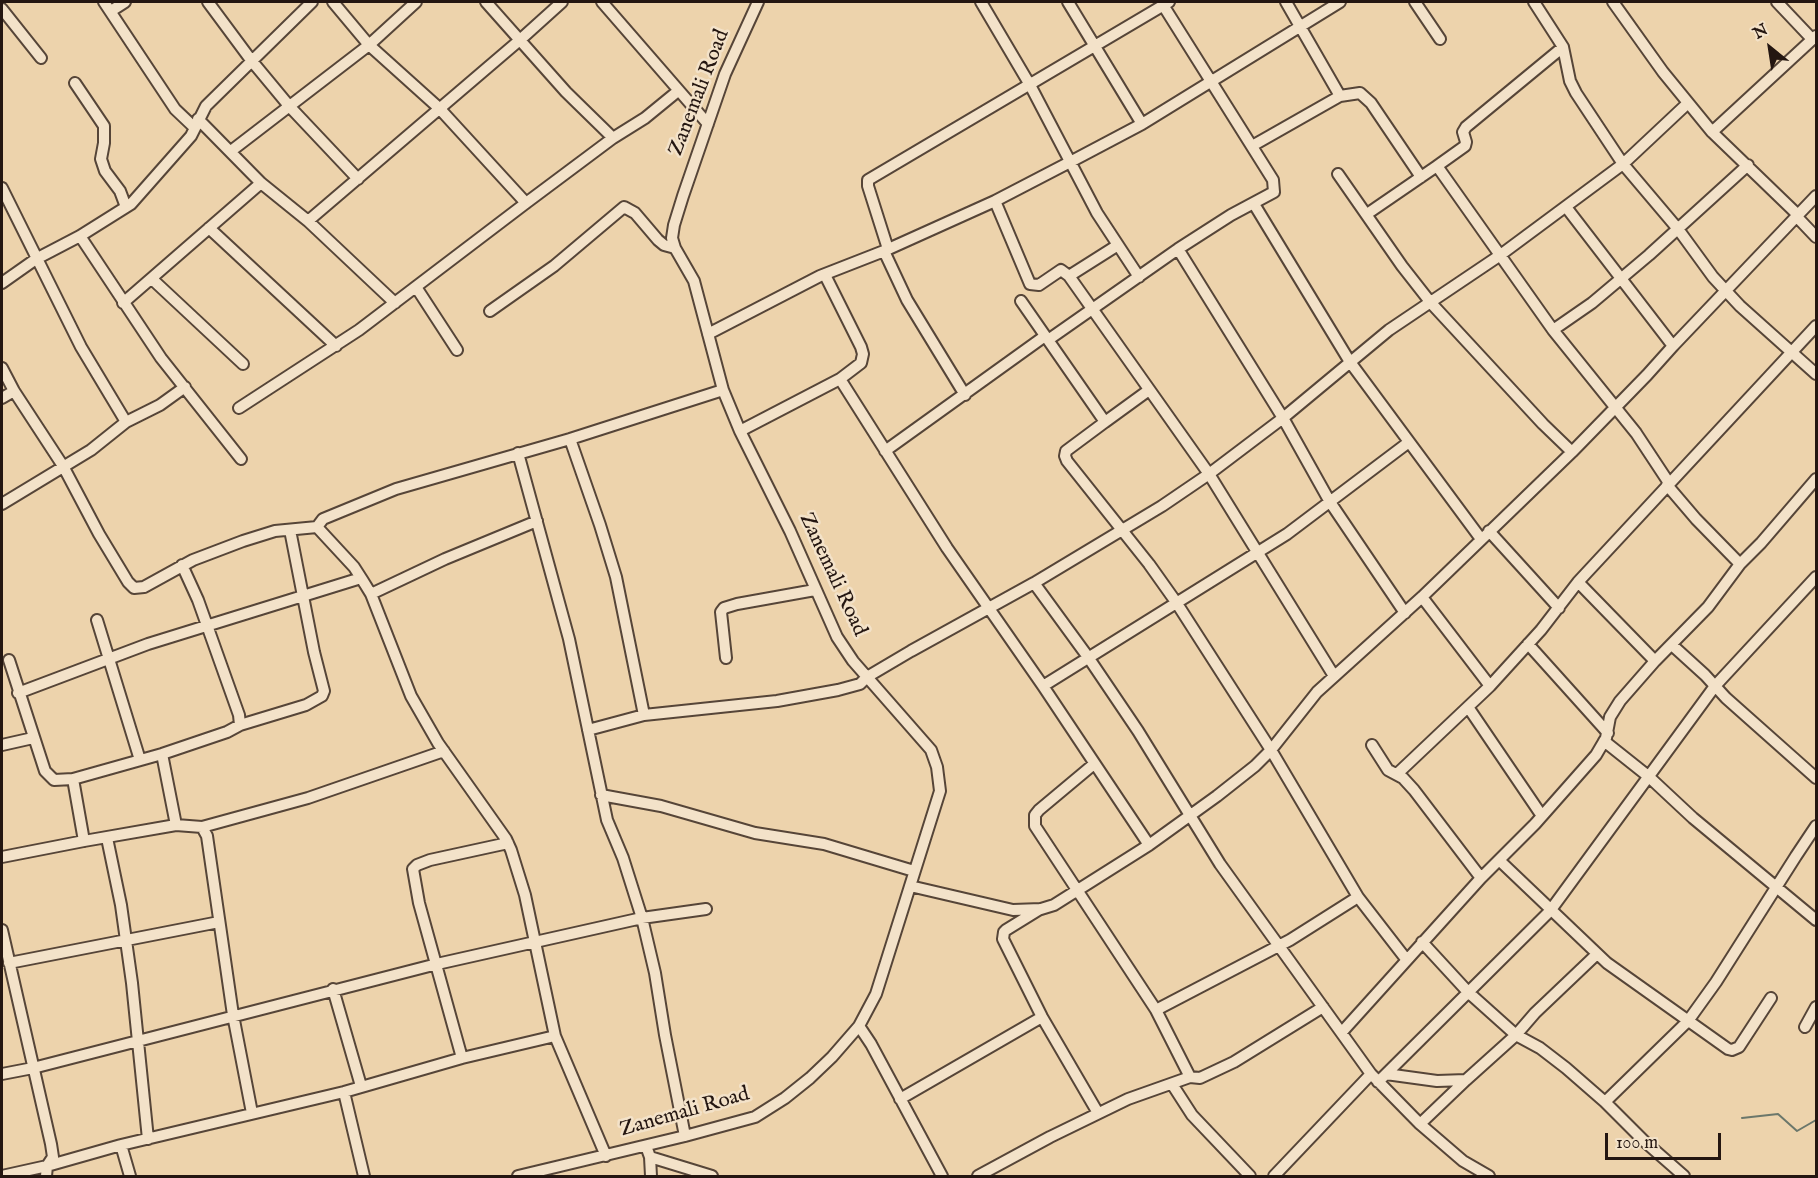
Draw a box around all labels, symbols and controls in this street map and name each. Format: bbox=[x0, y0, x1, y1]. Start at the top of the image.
north arrow bbox=[1740, 18, 1800, 78]
text: N bbox=[1750, 20, 1772, 45]
street label: Zanemali Road bbox=[664, 26, 736, 160]
street label: Zanemali Road bbox=[792, 509, 872, 641]
street label: Zanemali Road bbox=[617, 1083, 753, 1143]
scale bar bbox=[1608, 1121, 1724, 1159]
text: 100 m bbox=[1616, 1132, 1658, 1155]

